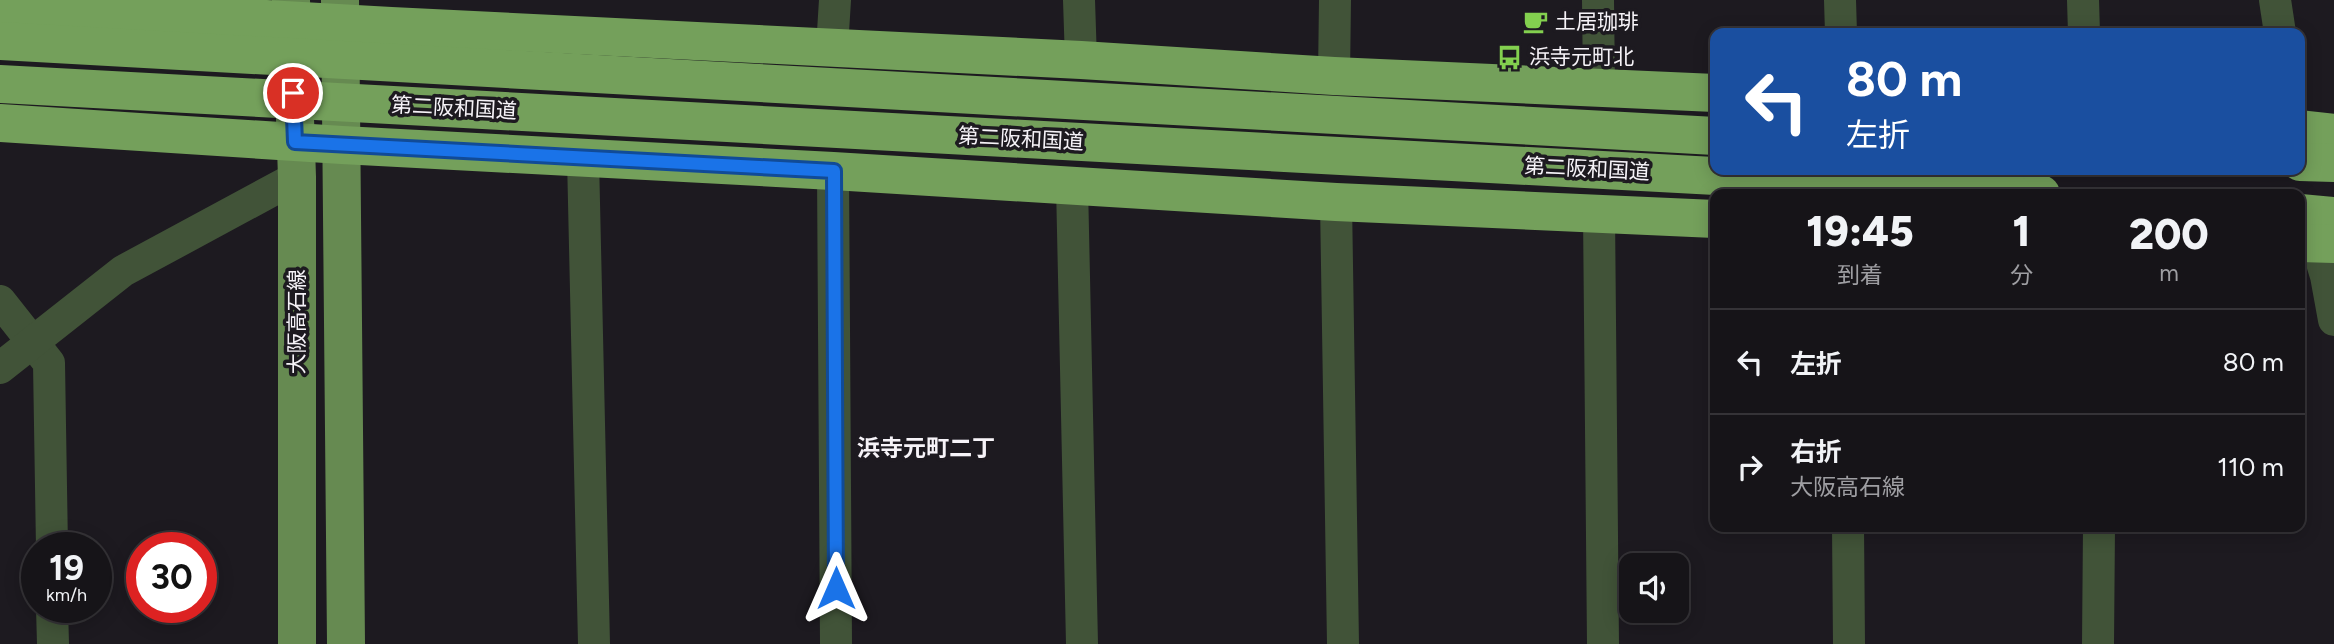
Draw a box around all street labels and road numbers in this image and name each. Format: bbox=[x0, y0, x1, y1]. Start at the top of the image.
street label: 第二阪和国道 bbox=[390, 92, 518, 123]
street label: 第二阪和国道 bbox=[957, 123, 1085, 154]
street label: 第二阪和国道 bbox=[1523, 153, 1651, 184]
street label: 大阪高石線 bbox=[284, 270, 309, 375]

